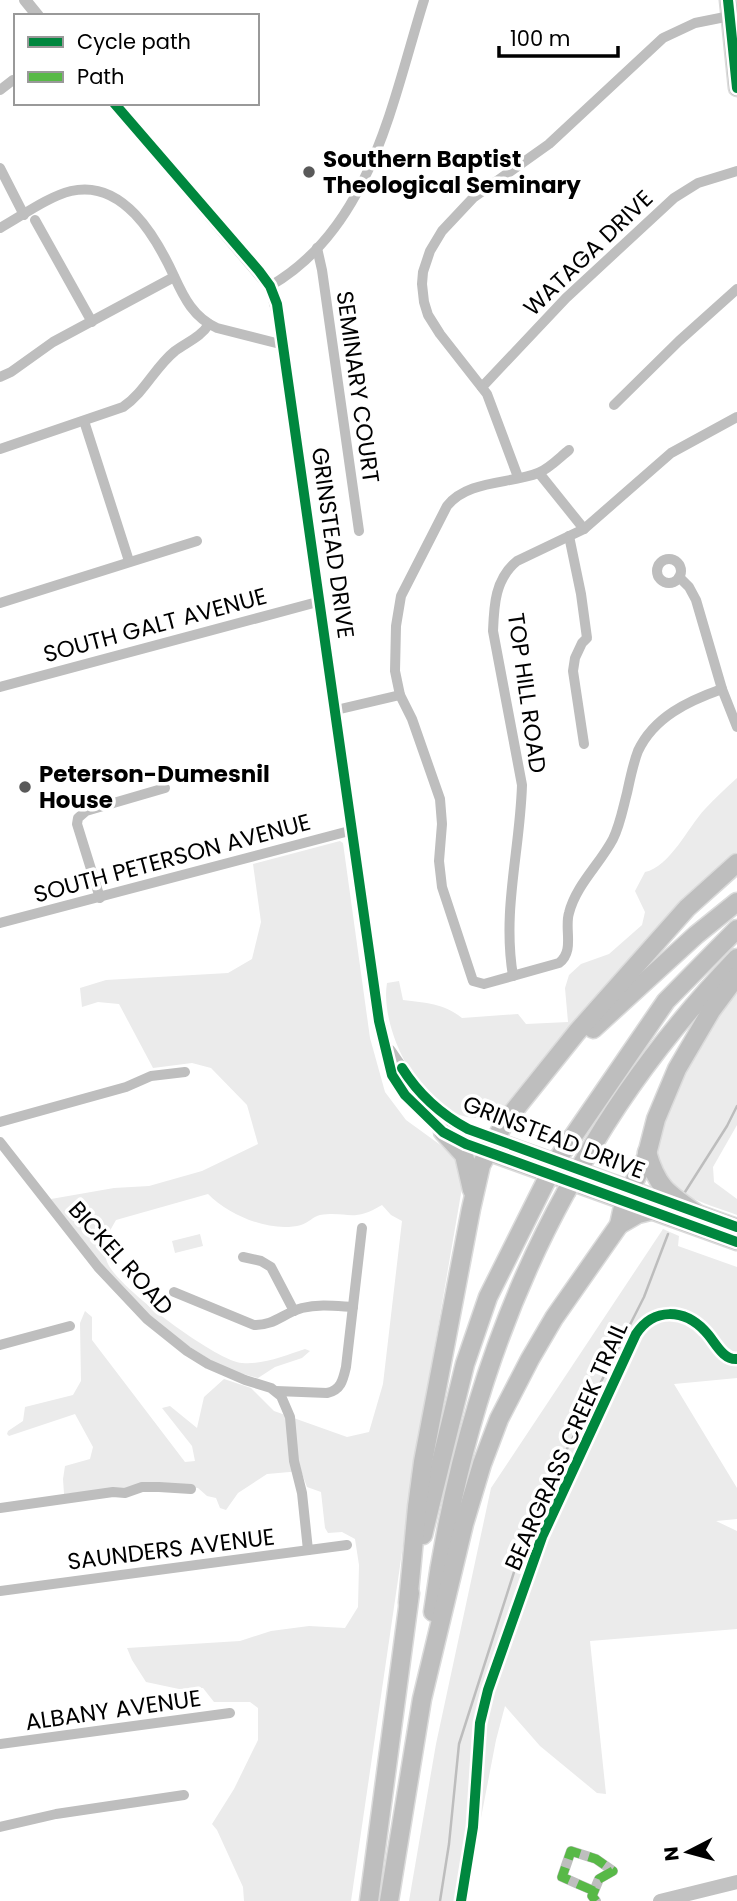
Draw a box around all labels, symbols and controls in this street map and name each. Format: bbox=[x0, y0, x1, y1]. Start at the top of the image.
legend bbox=[14, 14, 259, 105]
scale bar bbox=[499, 14, 618, 58]
text: 100 m bbox=[510, 24, 570, 53]
text: Cycle path bbox=[77, 27, 191, 56]
text: Path bbox=[77, 62, 124, 91]
place label: Southern Baptist Theological Seminary bbox=[323, 143, 581, 201]
marker: Southern Baptist Theological Seminary bbox=[301, 164, 317, 180]
street label: WATAGA DRIVE bbox=[516, 183, 660, 323]
street label: SEMINARY COURT bbox=[329, 289, 387, 485]
street label: GRINSTEAD DRIVE bbox=[304, 445, 362, 641]
street label: SOUTH GALT AVENUE bbox=[40, 580, 270, 670]
street label: TOP HILL ROAD bbox=[500, 611, 554, 775]
place label: Peterson-Dumesnil House bbox=[39, 758, 270, 816]
marker: Peterson-Dumesnil House bbox=[17, 779, 33, 795]
street label: SOUTH PETERSON AVENUE bbox=[30, 806, 314, 910]
street label: GRINSTEAD DRIVE bbox=[458, 1088, 650, 1186]
street label: BICKEL ROAD bbox=[61, 1194, 181, 1322]
street label: BEARGRASS CREEK TRAIL bbox=[497, 1317, 635, 1575]
street label: SAUNDERS AVENUE bbox=[65, 1520, 277, 1578]
street label: ALBANY AVENUE bbox=[23, 1682, 203, 1738]
north arrow bbox=[653, 1817, 723, 1887]
text: N bbox=[657, 1845, 686, 1862]

